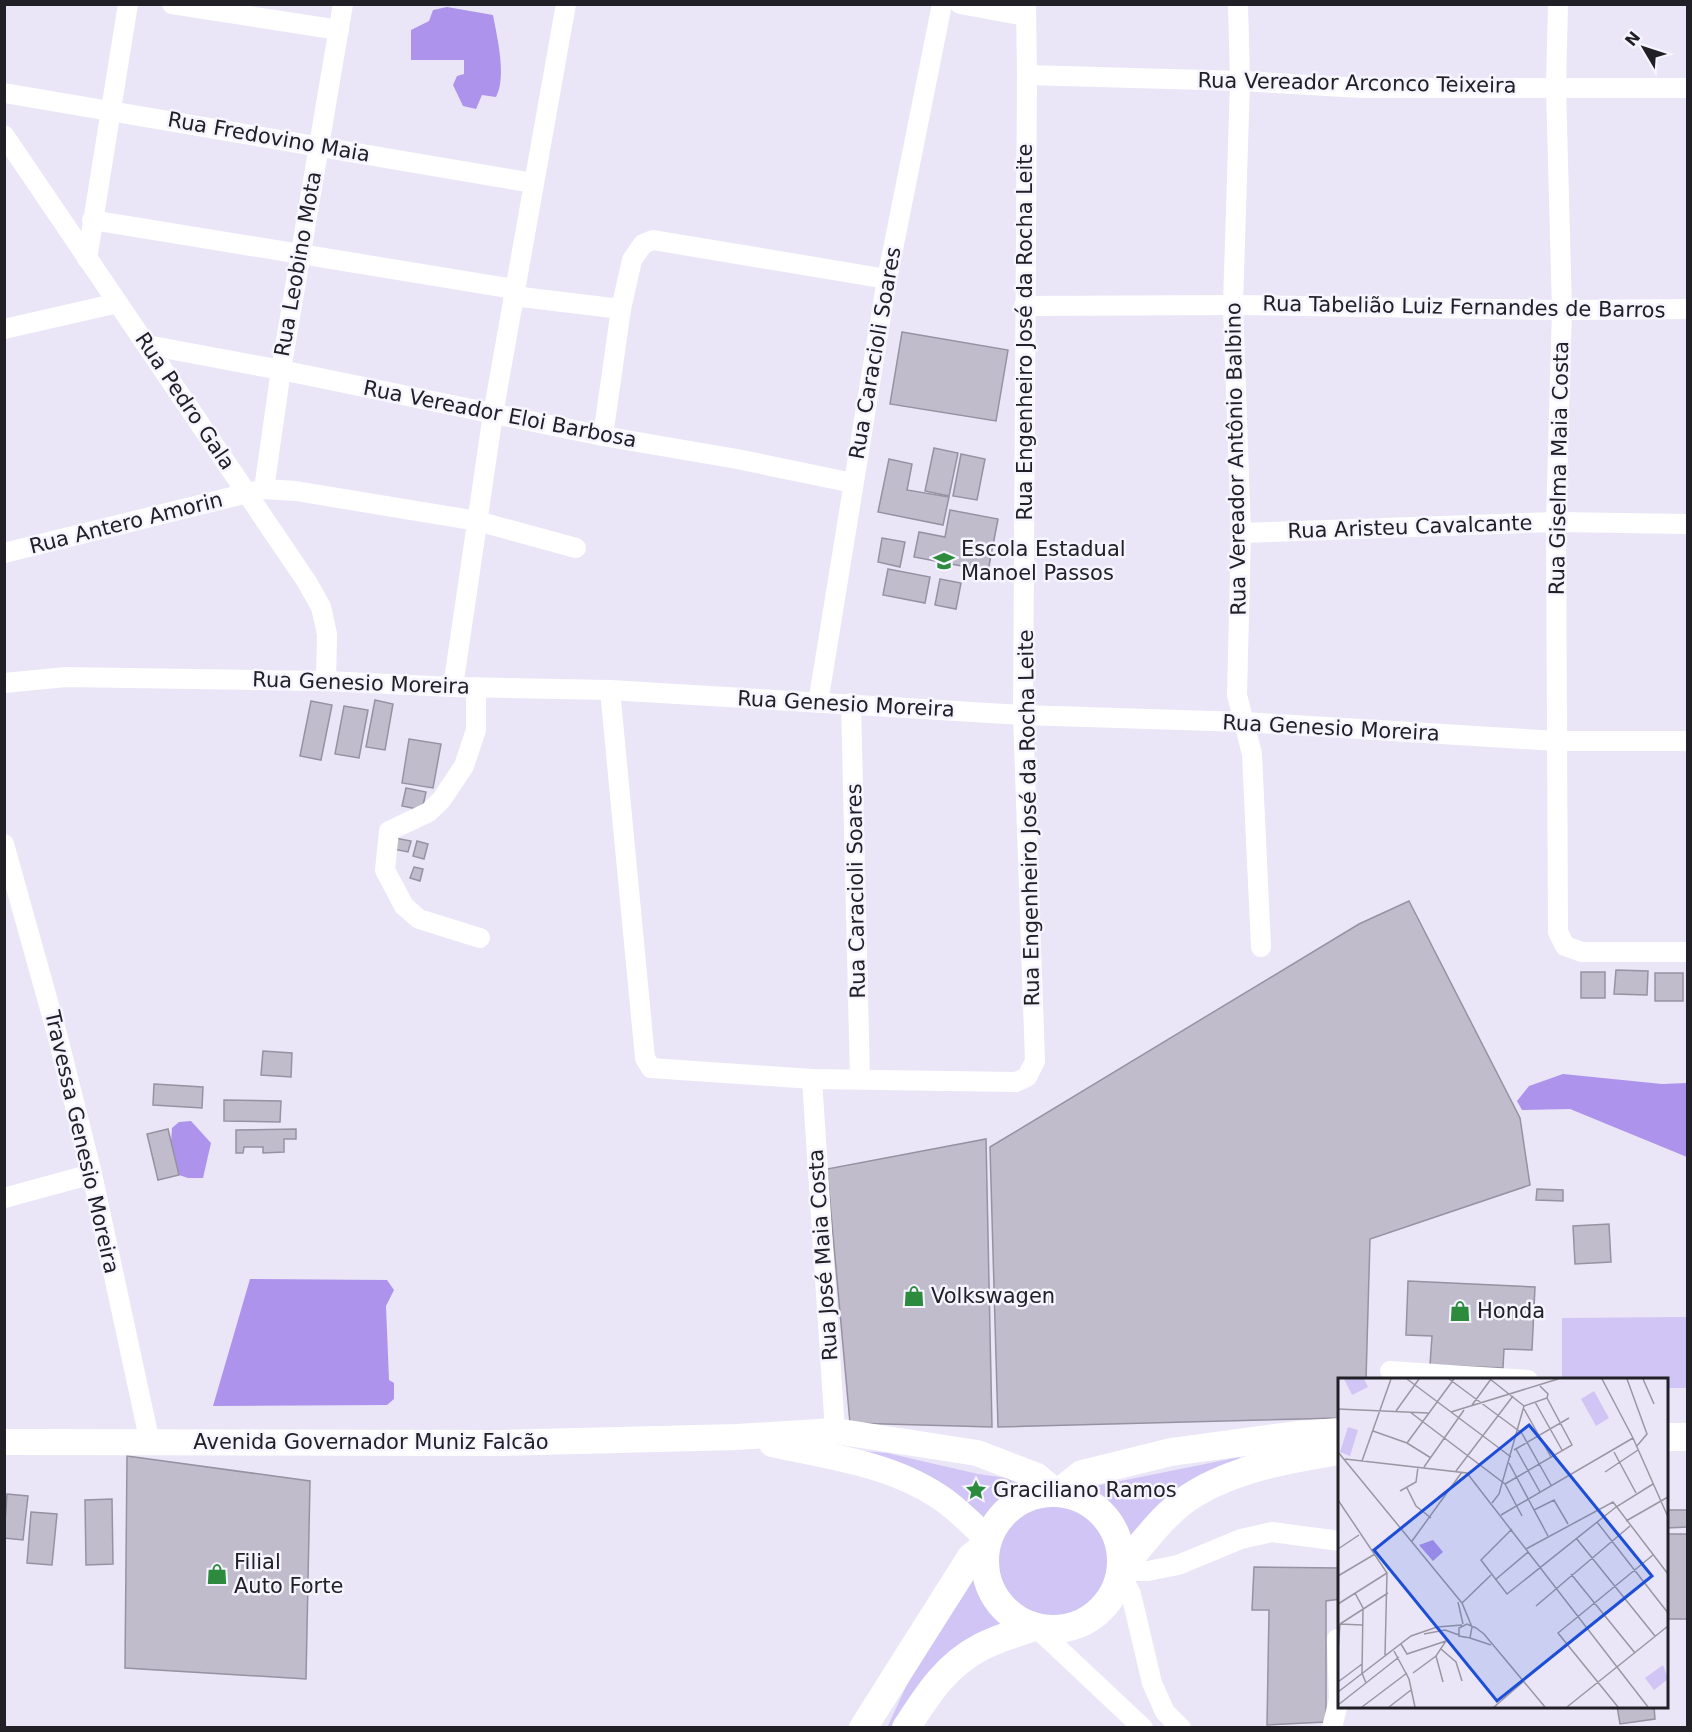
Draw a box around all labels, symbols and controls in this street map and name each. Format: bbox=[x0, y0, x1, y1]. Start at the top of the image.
north arrow bbox=[1614, 18, 1674, 78]
text: N bbox=[1621, 28, 1644, 50]
street label: Rua Vereador Arconco Teixeira bbox=[1197, 68, 1517, 98]
street label: Rua Fredovino Maia bbox=[166, 107, 372, 167]
street label: Rua Engenheiro José da Rocha Leite bbox=[1013, 144, 1037, 521]
street label: Rua Leobino Mota bbox=[270, 170, 326, 358]
street label: Rua Caracioli Soares bbox=[844, 245, 906, 461]
street label: Rua Tabelião Luiz Fernandes de Barros bbox=[1262, 291, 1666, 323]
street label: Rua Vereador Antônio Balbino bbox=[1221, 302, 1251, 616]
street label: Rua Pedro Gala bbox=[130, 328, 240, 474]
street label: Rua Giselma Maia Costa bbox=[1545, 341, 1573, 595]
street label: Rua Vereador Eloi Barbosa bbox=[361, 376, 639, 452]
street label: Rua Antero Amorin bbox=[27, 487, 225, 559]
street label: Rua Aristeu Cavalcante bbox=[1287, 511, 1533, 543]
place label: Escola Estadual Manoel Passos bbox=[961, 537, 1126, 585]
school or university icon: Escola Estadual Manoel Passos bbox=[932, 549, 956, 573]
street label: Rua Engenheiro José da Rocha Leite bbox=[1014, 629, 1044, 1007]
street label: Rua Genesio Moreira bbox=[252, 667, 470, 699]
street label: Rua Genesio Moreira bbox=[737, 686, 955, 722]
street label: Rua Genesio Moreira bbox=[1222, 710, 1440, 746]
street label: Rua Caracioli Soares bbox=[842, 783, 870, 999]
street label: Travessa Genesio Moreira bbox=[40, 1007, 124, 1276]
street label: Rua José Maia Costa bbox=[804, 1148, 842, 1362]
shop icon: Volkswagen bbox=[902, 1284, 926, 1308]
place label: Volkswagen bbox=[931, 1284, 1055, 1308]
shop icon: Honda bbox=[1448, 1299, 1472, 1323]
place label: Honda bbox=[1477, 1299, 1545, 1323]
inset map bbox=[1338, 1378, 1668, 1708]
street label: Avenida Governador Muniz Falcão bbox=[193, 1430, 549, 1454]
place icon: Graciliano Ramos bbox=[964, 1478, 988, 1502]
place label: Graciliano Ramos bbox=[993, 1478, 1177, 1502]
place label: Filial Auto Forte bbox=[234, 1550, 343, 1598]
shop icon: Filial Auto Forte bbox=[205, 1562, 229, 1586]

